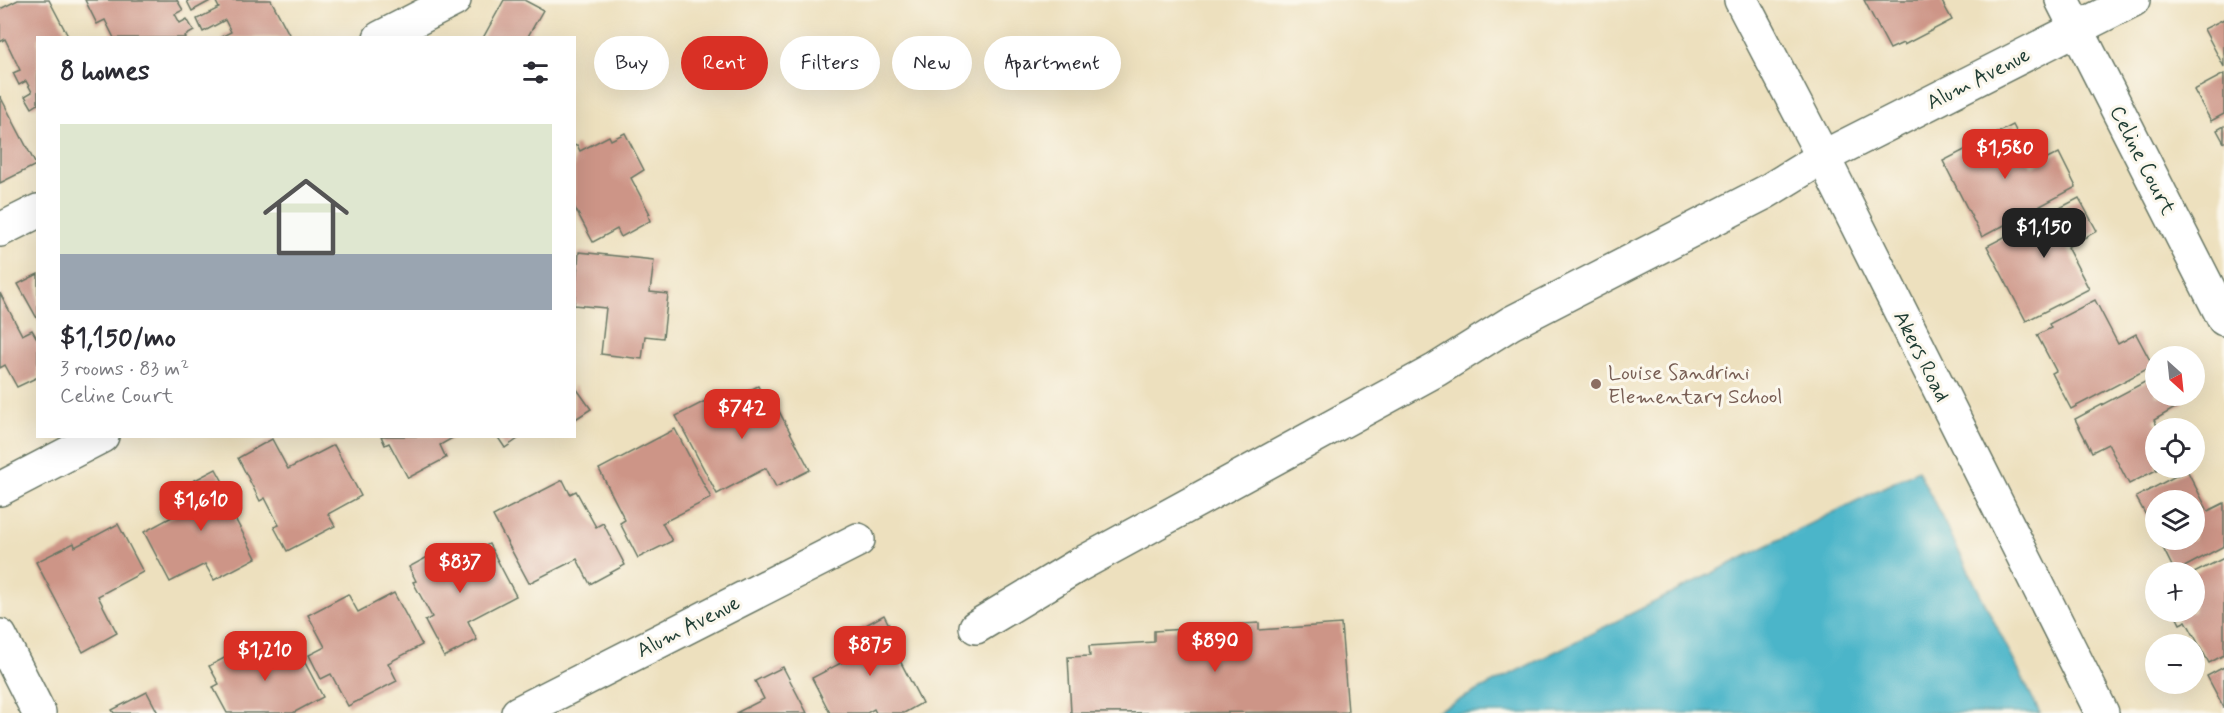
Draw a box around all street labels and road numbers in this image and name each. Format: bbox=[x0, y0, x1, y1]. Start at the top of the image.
street label: Alum Avenue bbox=[1922, 41, 2035, 117]
street label: Celine Court bbox=[2103, 101, 2182, 221]
street label: Akers Road bbox=[1886, 306, 1956, 407]
street label: Alum Avenue bbox=[632, 589, 745, 665]

